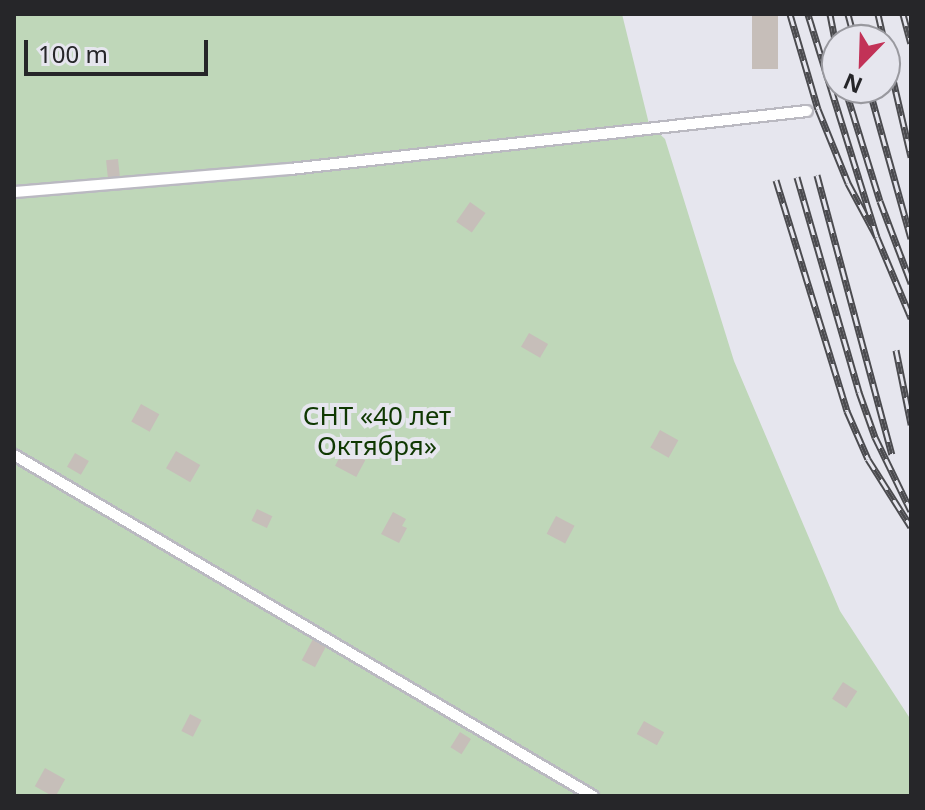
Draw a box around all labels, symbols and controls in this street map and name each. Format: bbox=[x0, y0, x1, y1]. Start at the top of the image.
scale bar bbox=[28, 24, 212, 74]
north arrow bbox=[821, 24, 901, 104]
text: 100 m bbox=[38, 37, 108, 70]
text: N bbox=[838, 67, 867, 102]
park label: СНТ «40 лет Октября» bbox=[303, 400, 451, 462]

